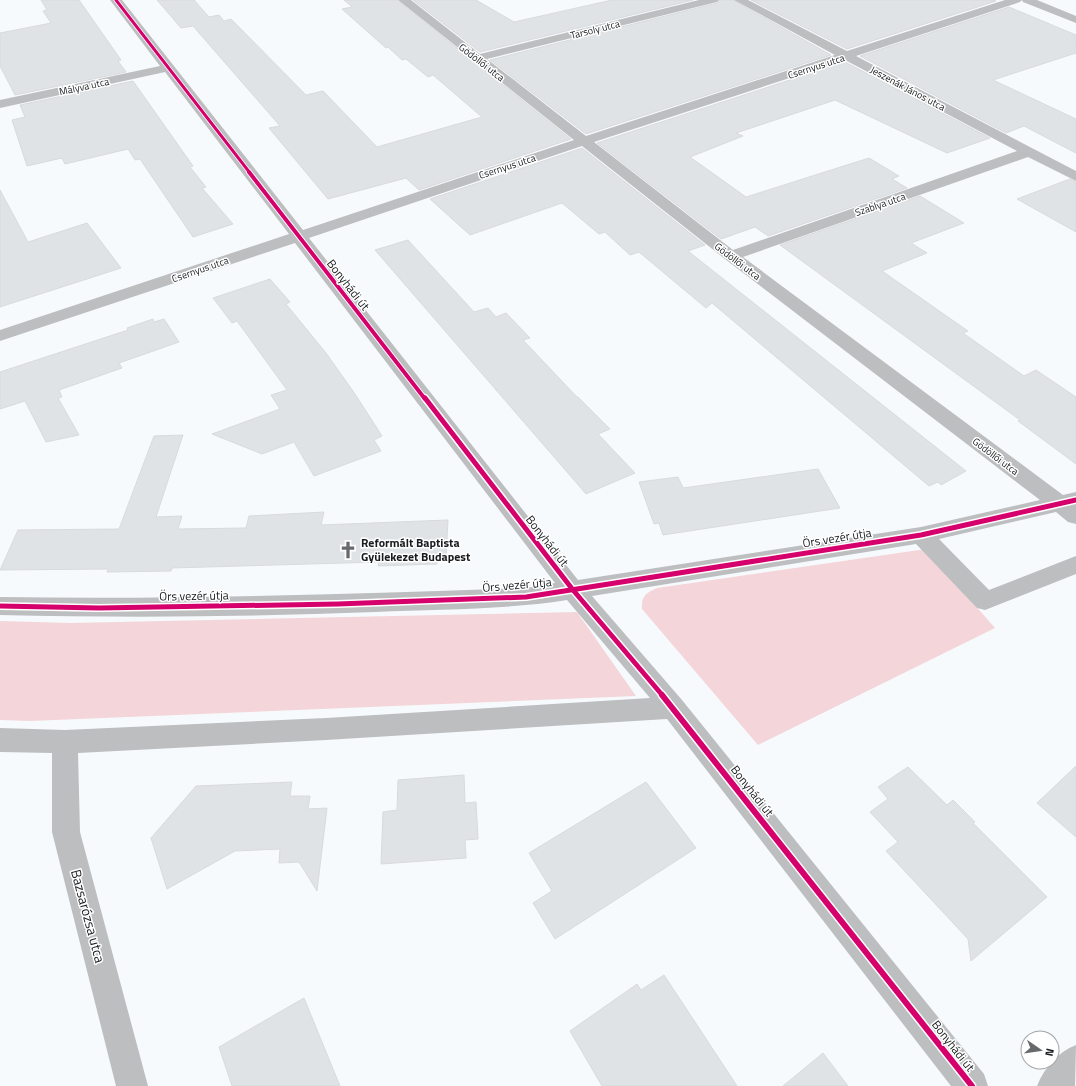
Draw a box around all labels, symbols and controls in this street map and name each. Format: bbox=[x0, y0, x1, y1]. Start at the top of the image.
street label: Tarsoly utca bbox=[569, 16, 621, 43]
street label: Gödöllői utca bbox=[456, 40, 508, 85]
street label: Csernyus utca bbox=[786, 50, 847, 83]
street label: Jeszenák János utca bbox=[868, 62, 948, 115]
street label: Mályva utca bbox=[58, 74, 110, 99]
street label: Csernyus utca bbox=[477, 150, 538, 183]
street label: Szablya utca bbox=[853, 189, 908, 220]
street label: Gödöllői utca bbox=[711, 239, 764, 284]
street label: Csernyus utca bbox=[170, 253, 231, 286]
street label: Bonyhádi út bbox=[322, 255, 375, 315]
street label: Gödöllői utca bbox=[969, 434, 1022, 479]
street label: Bonyhádi út bbox=[521, 511, 574, 571]
street label: Örs vezér útja bbox=[801, 523, 873, 552]
place label: Reformált Baptista Gyülekezet Budapest bbox=[361, 533, 471, 566]
church icon: Reformált Baptista Gyülekezet Budapest bbox=[338, 540, 358, 560]
street label: Örs vezér útja bbox=[481, 572, 552, 597]
street label: Örs vezér útja bbox=[159, 585, 229, 606]
street label: Bonyhádi út bbox=[726, 761, 779, 821]
street label: Bazsarózsa utca bbox=[66, 867, 111, 965]
street label: Bonyhádi út bbox=[927, 1016, 980, 1076]
north arrow bbox=[1020, 1030, 1060, 1070]
text: N bbox=[1041, 1047, 1058, 1058]

